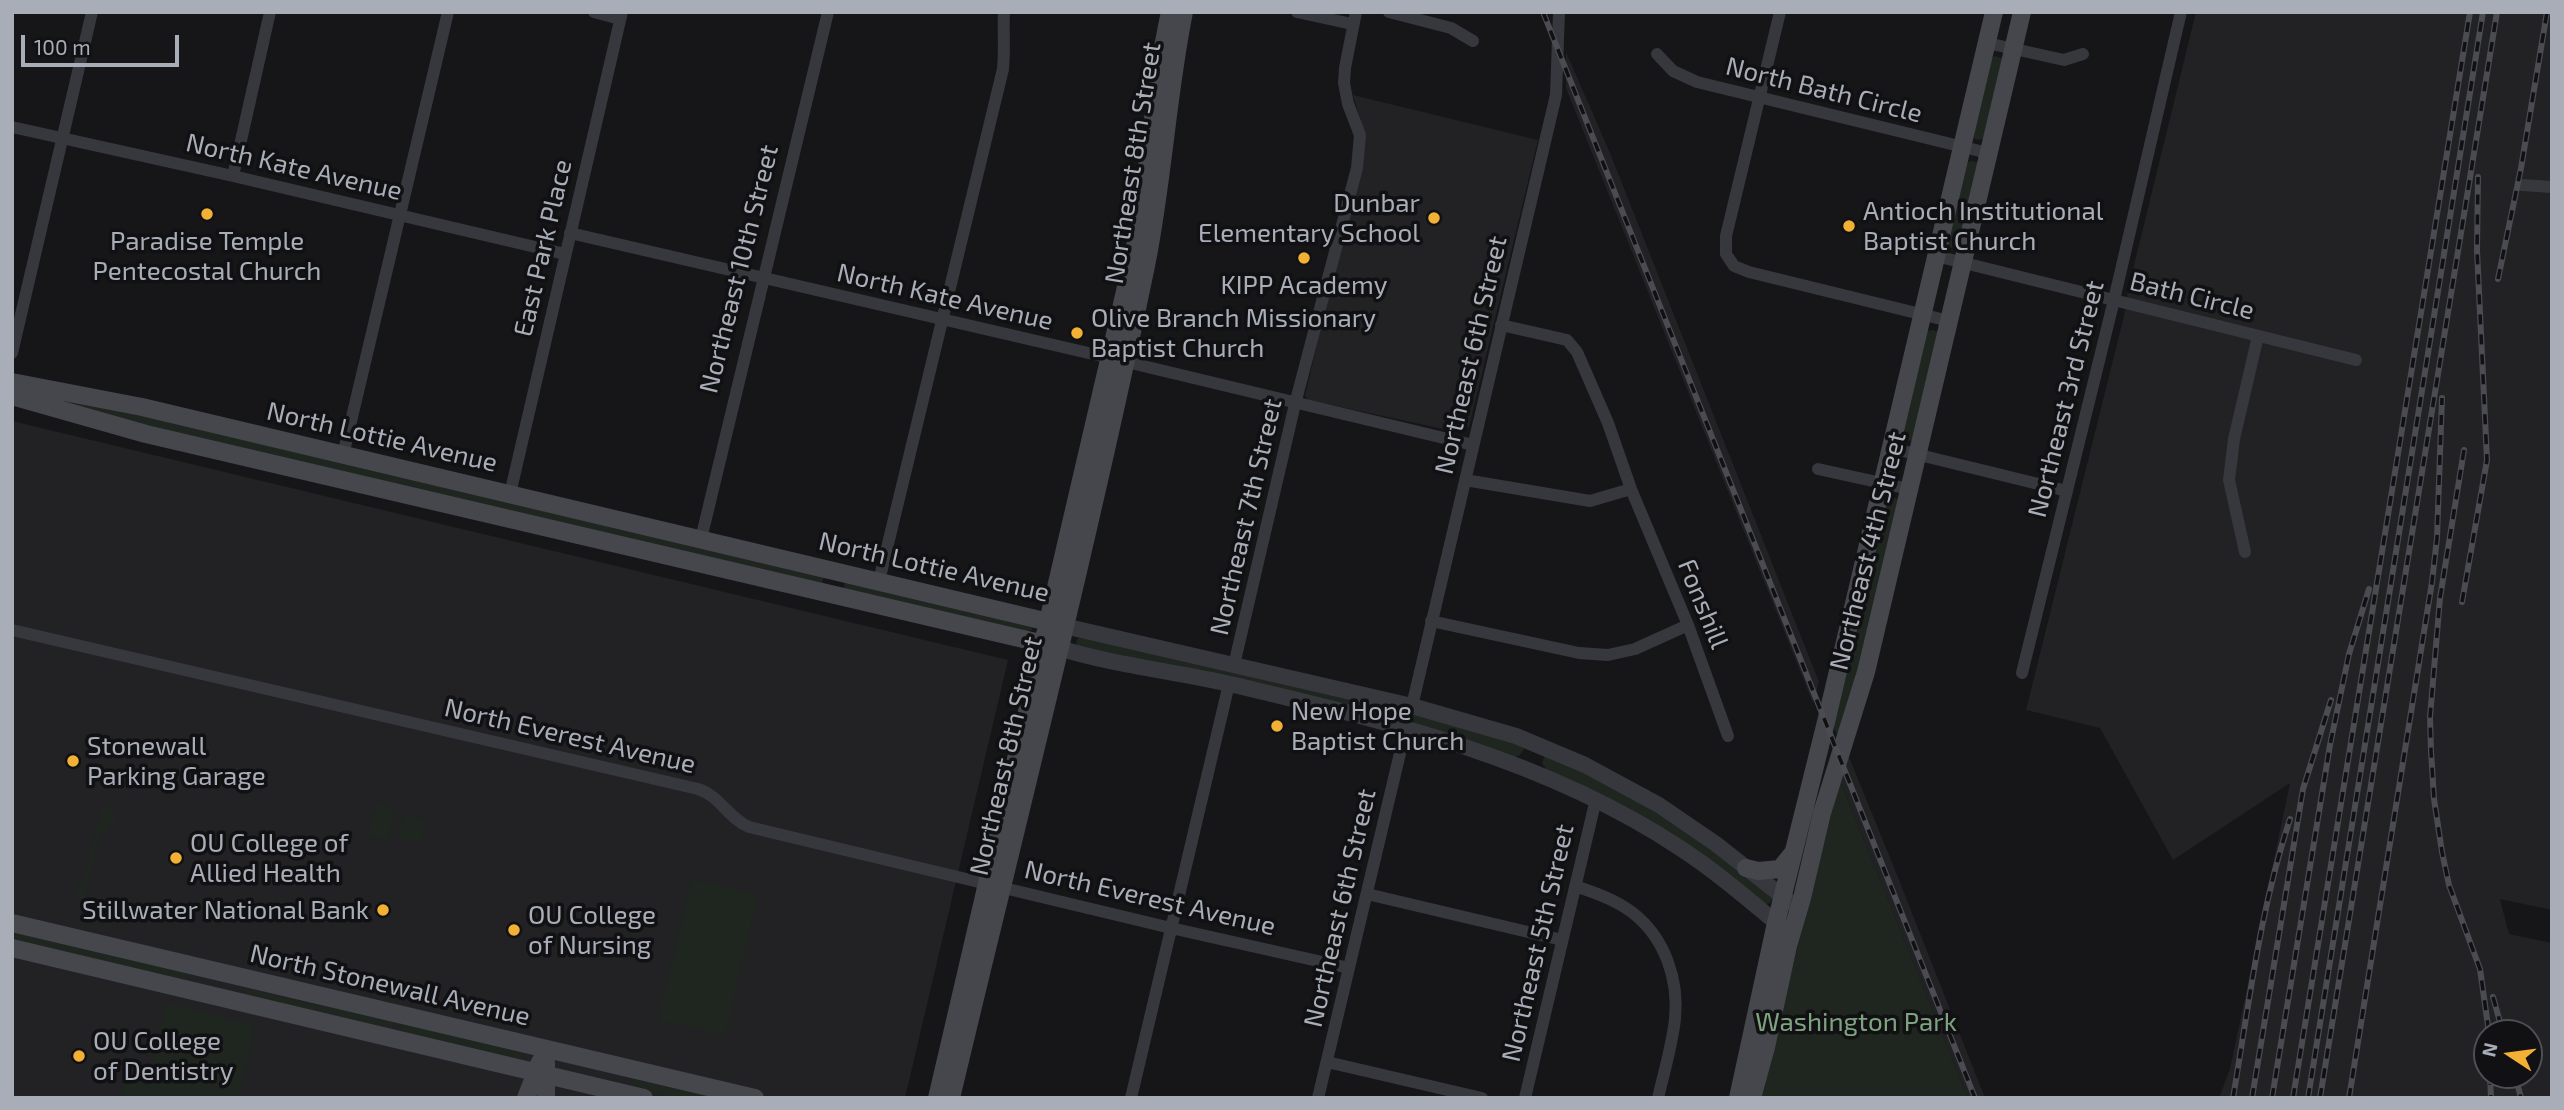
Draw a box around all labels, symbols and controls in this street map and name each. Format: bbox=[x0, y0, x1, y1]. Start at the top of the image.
scale bar bbox=[24, 21, 182, 65]
text: 100 m bbox=[34, 34, 91, 59]
street label: Northeast 8th Street bbox=[1098, 40, 1168, 286]
street label: North Bath Circle bbox=[1723, 51, 1925, 129]
street label: North Kate Avenue bbox=[183, 127, 405, 207]
street label: Northeast 10th Street bbox=[693, 142, 785, 396]
street label: East Park Place bbox=[507, 157, 579, 339]
place label: Dunbar Elementary School bbox=[1198, 187, 1420, 248]
place label: Antioch Institutional Baptist Church bbox=[1863, 195, 2103, 256]
marker: Paradise Temple Pentecostal Church bbox=[199, 206, 215, 222]
marker: Dunbar Elementary School bbox=[1426, 210, 1442, 226]
marker: Antioch Institutional Baptist Church bbox=[1841, 218, 1857, 234]
place label: Paradise Temple Pentecostal Church bbox=[93, 225, 321, 286]
street label: Northeast 6th Street bbox=[1428, 233, 1514, 477]
marker: KIPP Academy bbox=[1296, 250, 1312, 266]
street label: North Kate Avenue bbox=[834, 257, 1056, 337]
street label: Bath Circle bbox=[2127, 266, 2257, 326]
place label: KIPP Academy bbox=[1220, 269, 1388, 301]
street label: Northeast 3rd Street bbox=[2021, 277, 2111, 521]
place label: Olive Branch Missionary Baptist Church bbox=[1091, 302, 1376, 364]
marker: Olive Branch Missionary Baptist Church bbox=[1069, 325, 1085, 341]
street label: North Lottie Avenue bbox=[264, 395, 500, 479]
street label: Northeast 7th Street bbox=[1204, 396, 1288, 638]
street label: Northeast 4th Street bbox=[1823, 428, 1913, 674]
street label: North Lottie Avenue bbox=[816, 525, 1052, 609]
street label: Fonshill bbox=[1671, 555, 1735, 653]
street label: Northeast 8th Street bbox=[963, 633, 1049, 879]
street label: North Everest Avenue bbox=[441, 692, 699, 780]
place label: New Hope Baptist Church bbox=[1291, 695, 1464, 756]
marker: New Hope Baptist Church bbox=[1269, 718, 1285, 734]
place label: Stonewall Parking Garage bbox=[87, 730, 266, 792]
marker: Stonewall Parking Garage bbox=[65, 753, 81, 769]
street label: Northeast 6th Street bbox=[1297, 786, 1383, 1030]
street label: Northeast 5th Street bbox=[1496, 821, 1580, 1065]
place label: OU College of Allied Health bbox=[190, 827, 348, 888]
marker: OU College of Allied Health bbox=[168, 850, 184, 866]
street label: North Everest Avenue bbox=[1021, 854, 1279, 942]
place label: Stillwater National Bank bbox=[82, 894, 369, 926]
place label: OU College of Nursing bbox=[528, 899, 656, 960]
marker: Stillwater National Bank bbox=[375, 902, 391, 918]
marker: OU College of Nursing bbox=[506, 922, 522, 938]
street label: North Stonewall Avenue bbox=[247, 938, 533, 1032]
park label: Washington Park bbox=[1755, 1006, 1957, 1038]
north arrow bbox=[2473, 1019, 2543, 1089]
place label: OU College of Dentistry bbox=[93, 1025, 233, 1086]
text: N bbox=[2476, 1040, 2502, 1059]
marker: OU College of Dentistry bbox=[71, 1048, 87, 1064]

